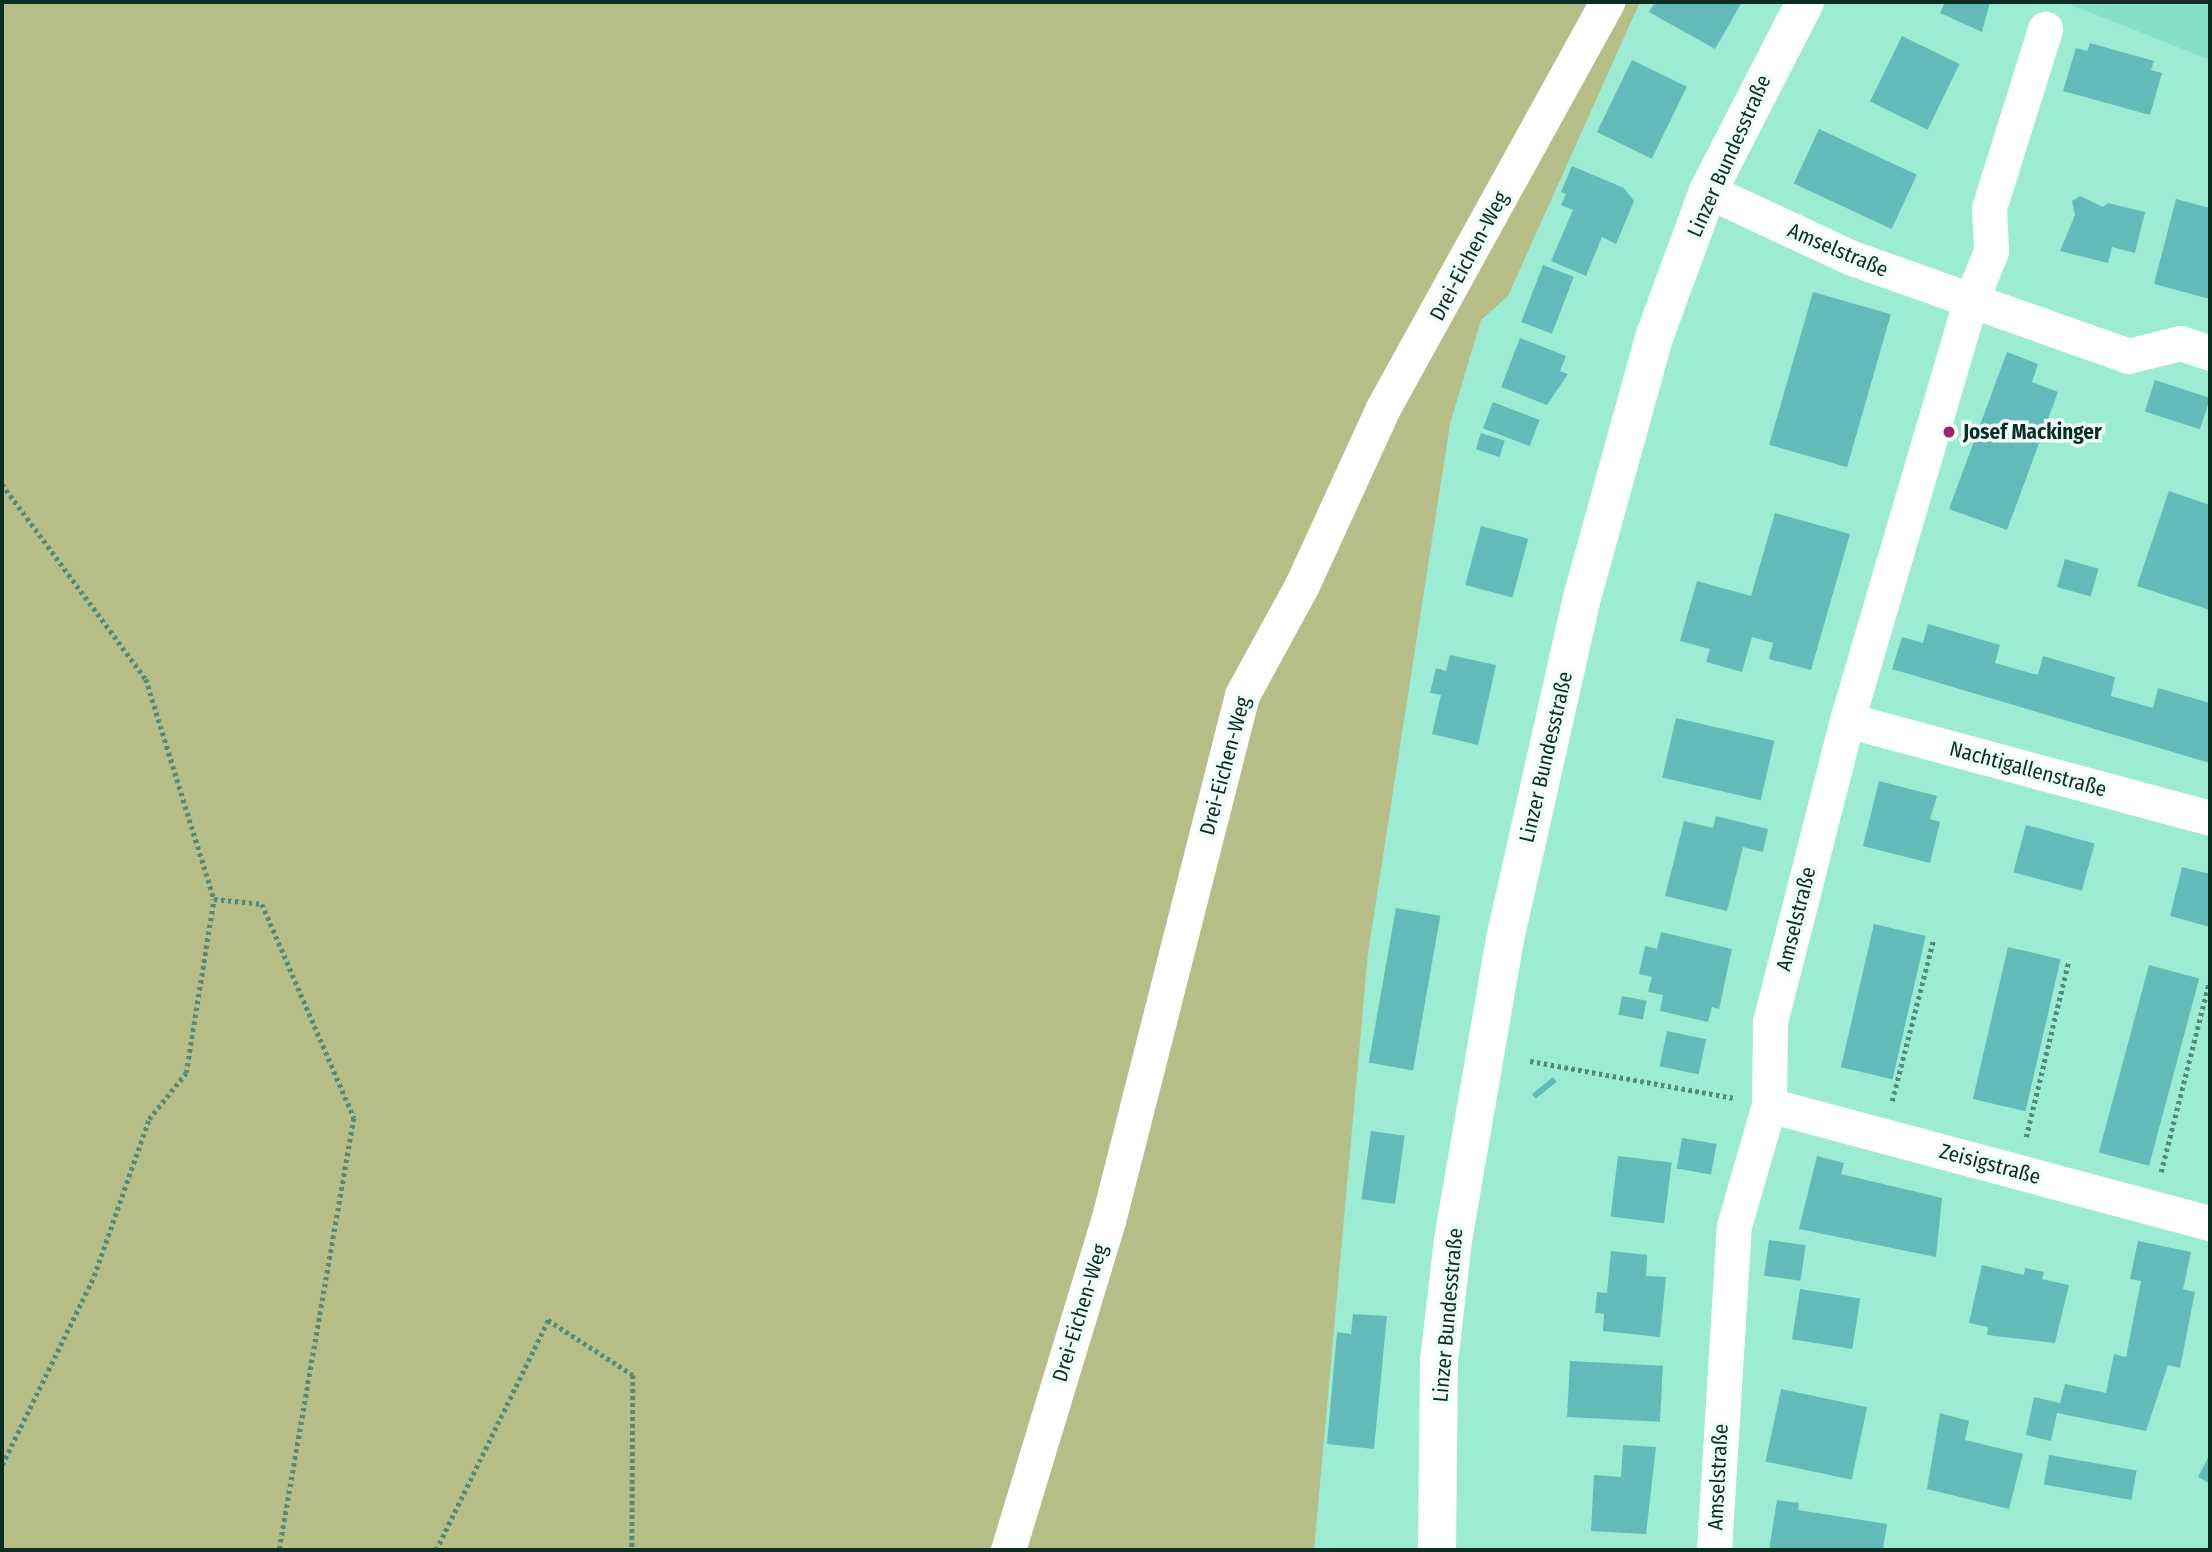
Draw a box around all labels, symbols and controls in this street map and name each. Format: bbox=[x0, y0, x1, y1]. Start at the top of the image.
street label: Linzer Bundesstraße bbox=[1682, 71, 1776, 241]
street label: Drei-Eichen-Weg bbox=[1424, 187, 1514, 325]
street label: Amselstraße bbox=[1784, 218, 1892, 282]
place label: Josef Mackinger bbox=[1963, 419, 2102, 445]
marker: Josef Mackinger bbox=[1941, 424, 1957, 440]
street label: Linzer Bundesstraße bbox=[1514, 669, 1578, 845]
street label: Drei-Eichen-Weg bbox=[1194, 694, 1256, 838]
street label: Nachtigallenstraße bbox=[1947, 736, 2109, 802]
street label: Amselstraße bbox=[1771, 864, 1821, 974]
street label: Zeisigstraße bbox=[1937, 1138, 2043, 1190]
street label: Linzer Bundesstraße bbox=[1428, 1227, 1468, 1403]
street label: Drei-Eichen-Weg bbox=[1047, 1241, 1113, 1385]
street label: Amselstraße bbox=[1703, 1423, 1733, 1531]

